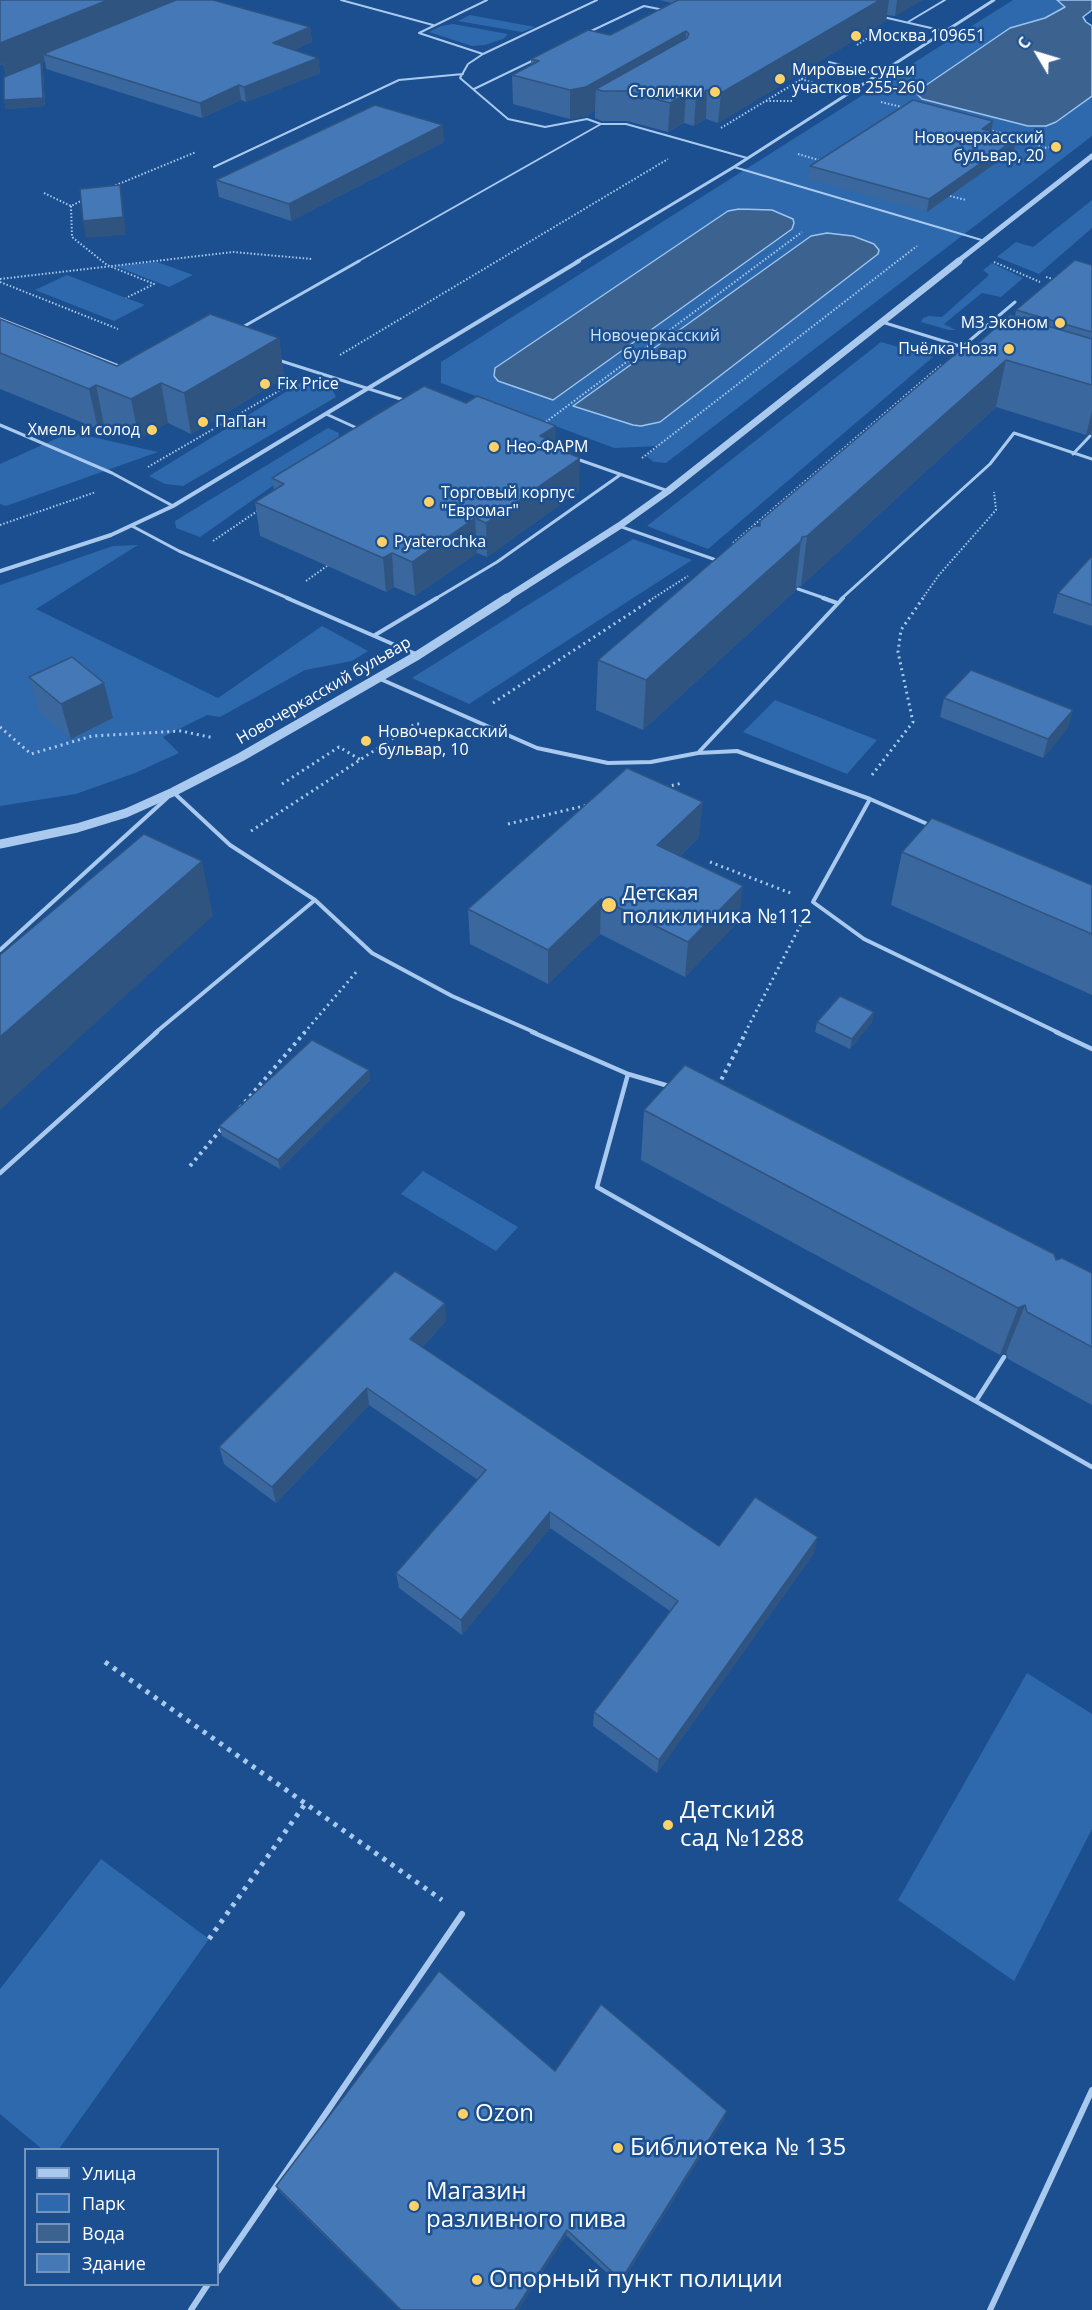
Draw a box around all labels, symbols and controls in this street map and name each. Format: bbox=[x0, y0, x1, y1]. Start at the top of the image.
north arrow bbox=[1008, 24, 1068, 84]
place label: Москва 109651 bbox=[868, 26, 985, 46]
marker: Москва 109651 bbox=[849, 29, 863, 43]
text: С bbox=[1012, 32, 1036, 54]
place label: Мировые судьи участков 255-260 bbox=[792, 60, 925, 98]
marker: Мировые судьи участков 255-260 bbox=[773, 72, 787, 86]
place label: Столички bbox=[628, 82, 703, 102]
marker: Столички bbox=[708, 85, 722, 99]
place label: Новочеркасский бульвар, 20 bbox=[914, 128, 1044, 166]
marker: Новочеркасский бульвар, 20 bbox=[1049, 140, 1063, 154]
place label: МЗ Эконом bbox=[961, 313, 1048, 333]
marker: МЗ Эконом bbox=[1053, 316, 1067, 330]
park label: Новочеркасский бульвар bbox=[590, 326, 720, 364]
place label: Пчёлка Нозя bbox=[898, 339, 997, 359]
marker: Пчёлка Нозя bbox=[1002, 342, 1016, 356]
place label: Fix Price bbox=[277, 374, 339, 394]
marker: Fix Price bbox=[258, 377, 272, 391]
place label: ПаПан bbox=[215, 412, 266, 432]
marker: ПаПан bbox=[196, 415, 210, 429]
place label: Хмель и солод bbox=[28, 420, 140, 440]
marker: Хмель и солод bbox=[145, 423, 159, 437]
place label: Нео-ФАРМ bbox=[506, 437, 588, 457]
marker: Нео-ФАРМ bbox=[487, 440, 501, 454]
place label: Торговый корпус "Евромаг" bbox=[441, 483, 575, 521]
marker: Торговый корпус "Евромаг" bbox=[422, 495, 436, 509]
place label: Pyaterochka bbox=[394, 532, 486, 552]
marker: Pyaterochka bbox=[375, 535, 389, 549]
street label: Новочеркасский бульвар bbox=[233, 633, 415, 749]
place label: Новочеркасский бульвар, 10 bbox=[378, 722, 508, 760]
marker: Новочеркасский бульвар, 10 bbox=[359, 734, 373, 748]
place label: Детская поликлиника №112 bbox=[622, 882, 812, 929]
marker: Детская поликлиника №112 bbox=[600, 896, 618, 914]
place label: Детский сад №1288 bbox=[680, 1797, 804, 1853]
marker: Детский сад №1288 bbox=[661, 1818, 675, 1832]
place label: Ozon bbox=[475, 2100, 534, 2128]
marker: Ozon bbox=[456, 2107, 470, 2121]
place label: Библиотека № 135 bbox=[630, 2134, 846, 2162]
marker: Библиотека № 135 bbox=[611, 2141, 625, 2155]
legend bbox=[24, 2148, 219, 2286]
text: Улица bbox=[82, 2161, 136, 2185]
place label: Магазин разливного пива bbox=[426, 2178, 626, 2234]
text: Парк bbox=[82, 2191, 125, 2215]
marker: Магазин разливного пива bbox=[407, 2199, 421, 2213]
text: Вода bbox=[82, 2221, 125, 2245]
text: Здание bbox=[82, 2251, 146, 2275]
place label: Опорный пункт полиции bbox=[489, 2266, 783, 2294]
marker: Опорный пункт полиции bbox=[470, 2273, 484, 2287]

